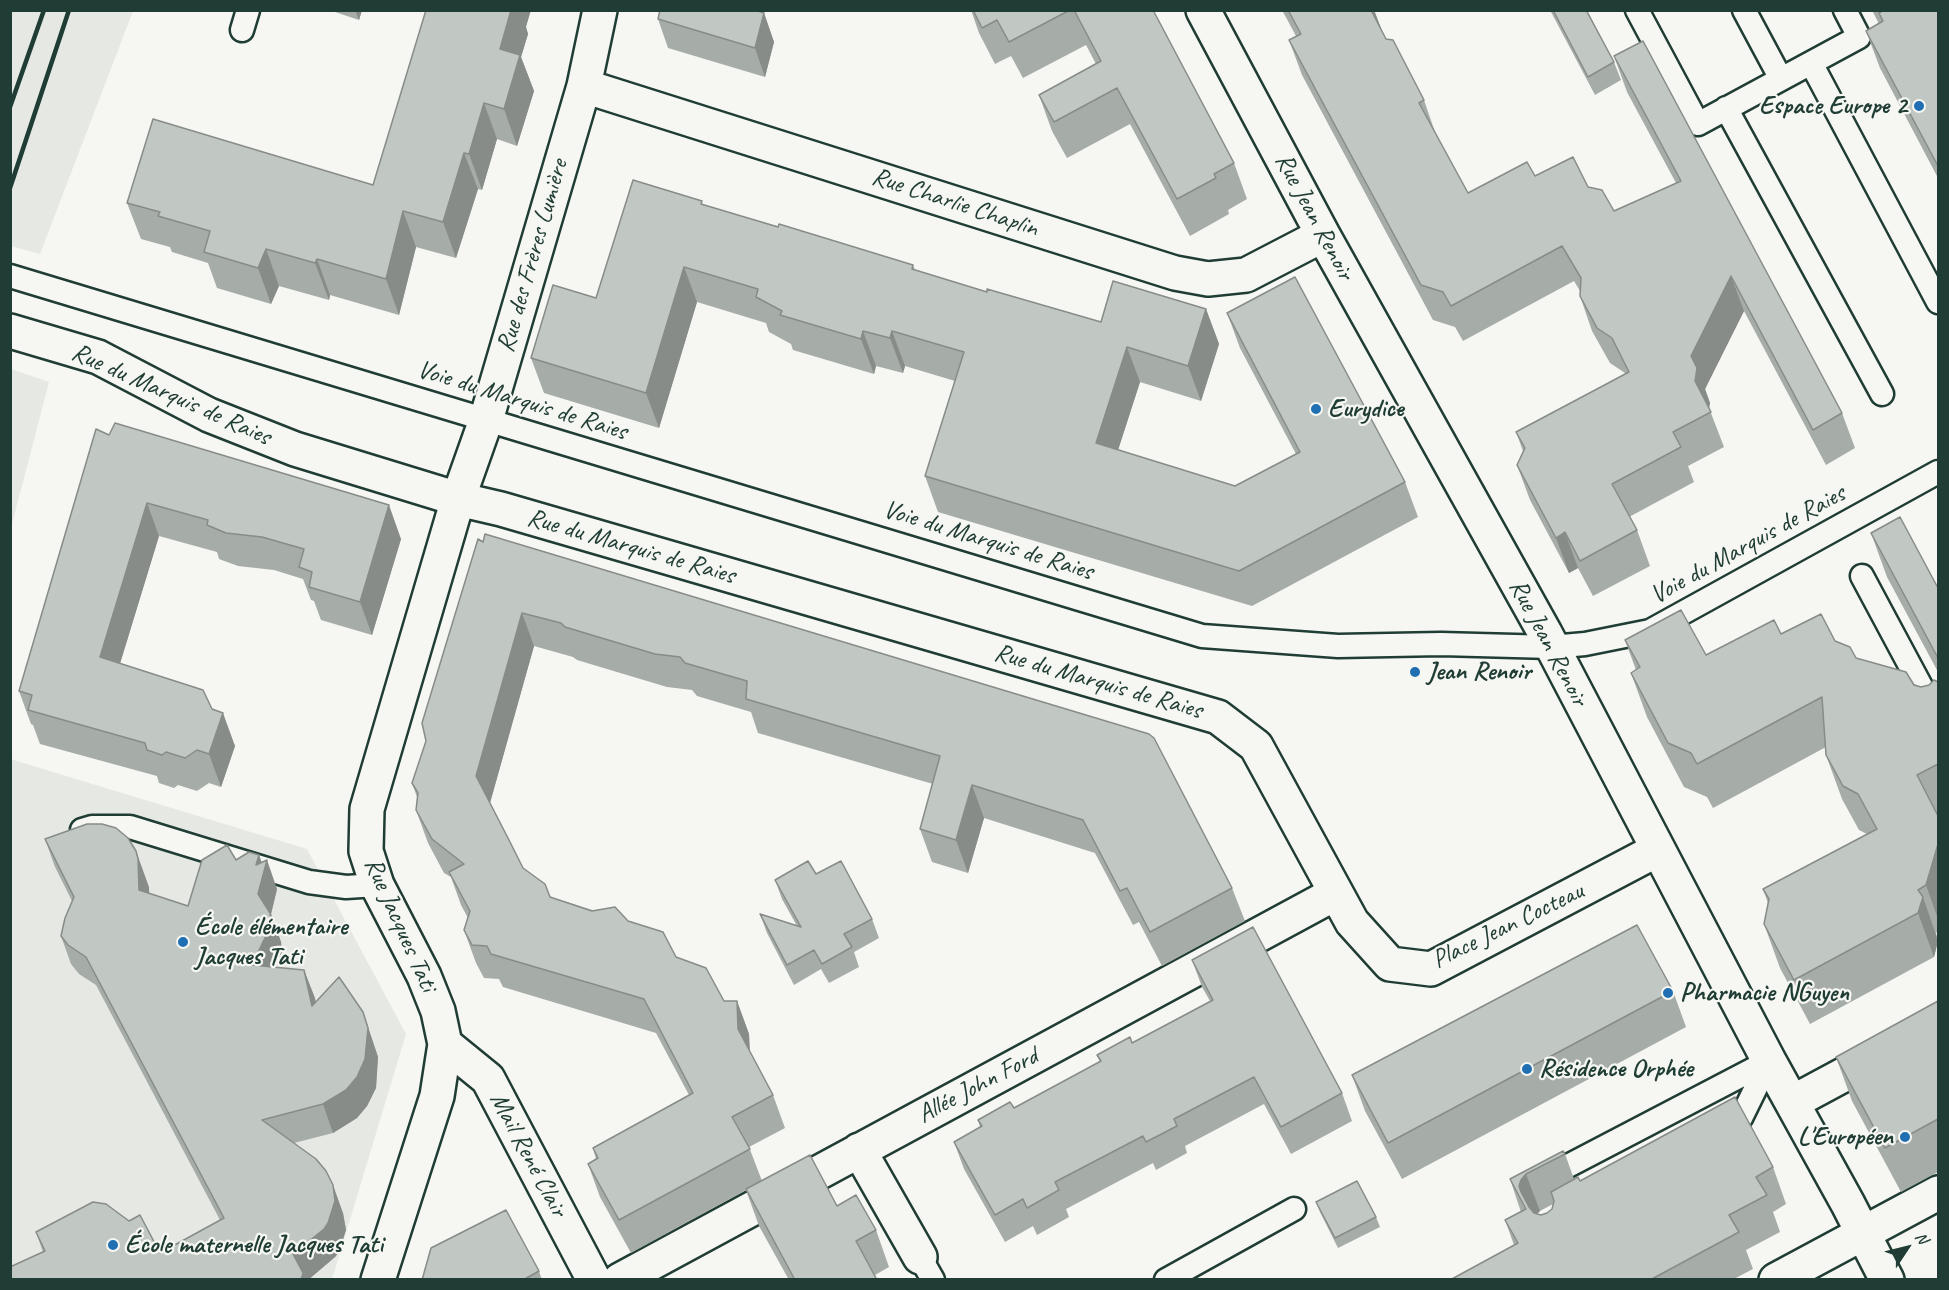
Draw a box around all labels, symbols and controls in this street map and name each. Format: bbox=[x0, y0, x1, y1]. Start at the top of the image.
place label: Espace Europe 2 bbox=[1759, 90, 1907, 122]
marker: Espace Europe 2 bbox=[1912, 99, 1926, 113]
street label: Rue Jean Renoir bbox=[1268, 148, 1360, 286]
street label: Rue des Frères Lumière bbox=[491, 156, 575, 356]
street label: Rue Charlie Chaplin bbox=[868, 161, 1042, 245]
street label: Rue du Marquis de Raies bbox=[67, 337, 275, 453]
street label: Voie du Marquis de Raies bbox=[413, 354, 631, 448]
place label: Eurydice bbox=[1328, 393, 1403, 425]
marker: Eurydice bbox=[1309, 402, 1323, 416]
street label: Voie du Marquis de Raies bbox=[1645, 479, 1851, 611]
street label: Voie du Marquis de Raies bbox=[879, 494, 1097, 588]
street label: Rue du Marquis de Raies bbox=[524, 502, 738, 592]
street label: Rue Jean Renoir bbox=[1502, 574, 1594, 712]
street label: Rue du Marquis de Raies bbox=[991, 637, 1205, 727]
place label: Jean Renoir bbox=[1427, 656, 1531, 688]
marker: Jean Renoir bbox=[1408, 665, 1422, 679]
street label: Rue Jacques Tati bbox=[357, 853, 443, 997]
street label: Place Jean Cocteau bbox=[1427, 876, 1589, 976]
place label: École élémentaire Jacques Tati bbox=[195, 911, 347, 972]
marker: École élémentaire Jacques Tati bbox=[176, 935, 190, 949]
place label: Pharmacie NGuyen bbox=[1680, 977, 1849, 1009]
marker: Pharmacie NGuyen bbox=[1661, 986, 1675, 1000]
street label: Allée John Ford bbox=[912, 1041, 1044, 1131]
place label: Résidence Orphée bbox=[1539, 1053, 1693, 1085]
marker: Résidence Orphée bbox=[1520, 1062, 1534, 1076]
street label: Mail René Clair bbox=[482, 1087, 574, 1223]
place label: L'Européen bbox=[1798, 1121, 1893, 1153]
marker: L'Européen bbox=[1898, 1130, 1912, 1144]
north arrow bbox=[1877, 1218, 1937, 1278]
text: N bbox=[1911, 1228, 1933, 1247]
place label: École maternelle Jacques Tati bbox=[125, 1229, 383, 1261]
marker: École maternelle Jacques Tati bbox=[106, 1238, 120, 1252]

